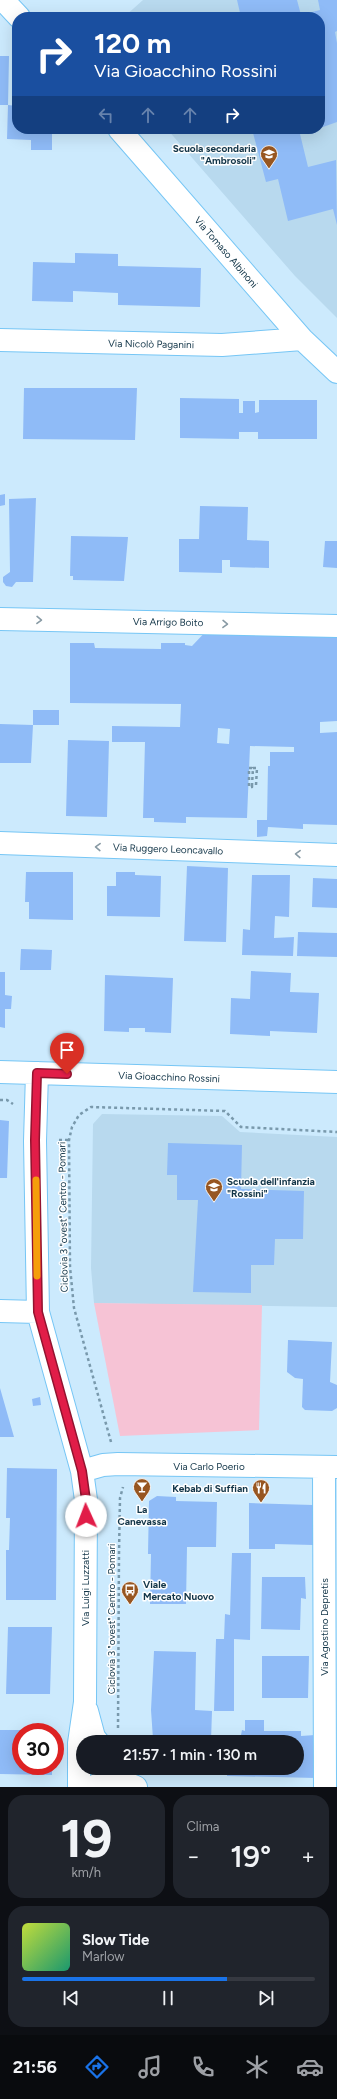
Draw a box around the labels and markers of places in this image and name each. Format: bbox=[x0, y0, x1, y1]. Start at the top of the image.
place label: Scuola secondaria "Ambrosoli" bbox=[173, 142, 256, 167]
school or university icon: Scuola secondaria "Ambrosoli" bbox=[259, 144, 279, 169]
pin bbox=[50, 1033, 84, 1074]
place label: Scuola dell'infanzia "Rossini" bbox=[227, 1175, 315, 1200]
school or university icon: Scuola dell'infanzia "Rossini" bbox=[204, 1177, 224, 1202]
bar icon: La Canevassa bbox=[132, 1477, 152, 1502]
restaurant icon: Kebab di Suffian bbox=[251, 1478, 271, 1503]
place label: Kebab di Suffian bbox=[172, 1482, 248, 1495]
place label: La Canevassa bbox=[118, 1503, 166, 1528]
place label: Viale Mercato Nuovo bbox=[143, 1578, 214, 1603]
bus stop icon: Viale Mercato Nuovo bbox=[120, 1580, 140, 1605]

